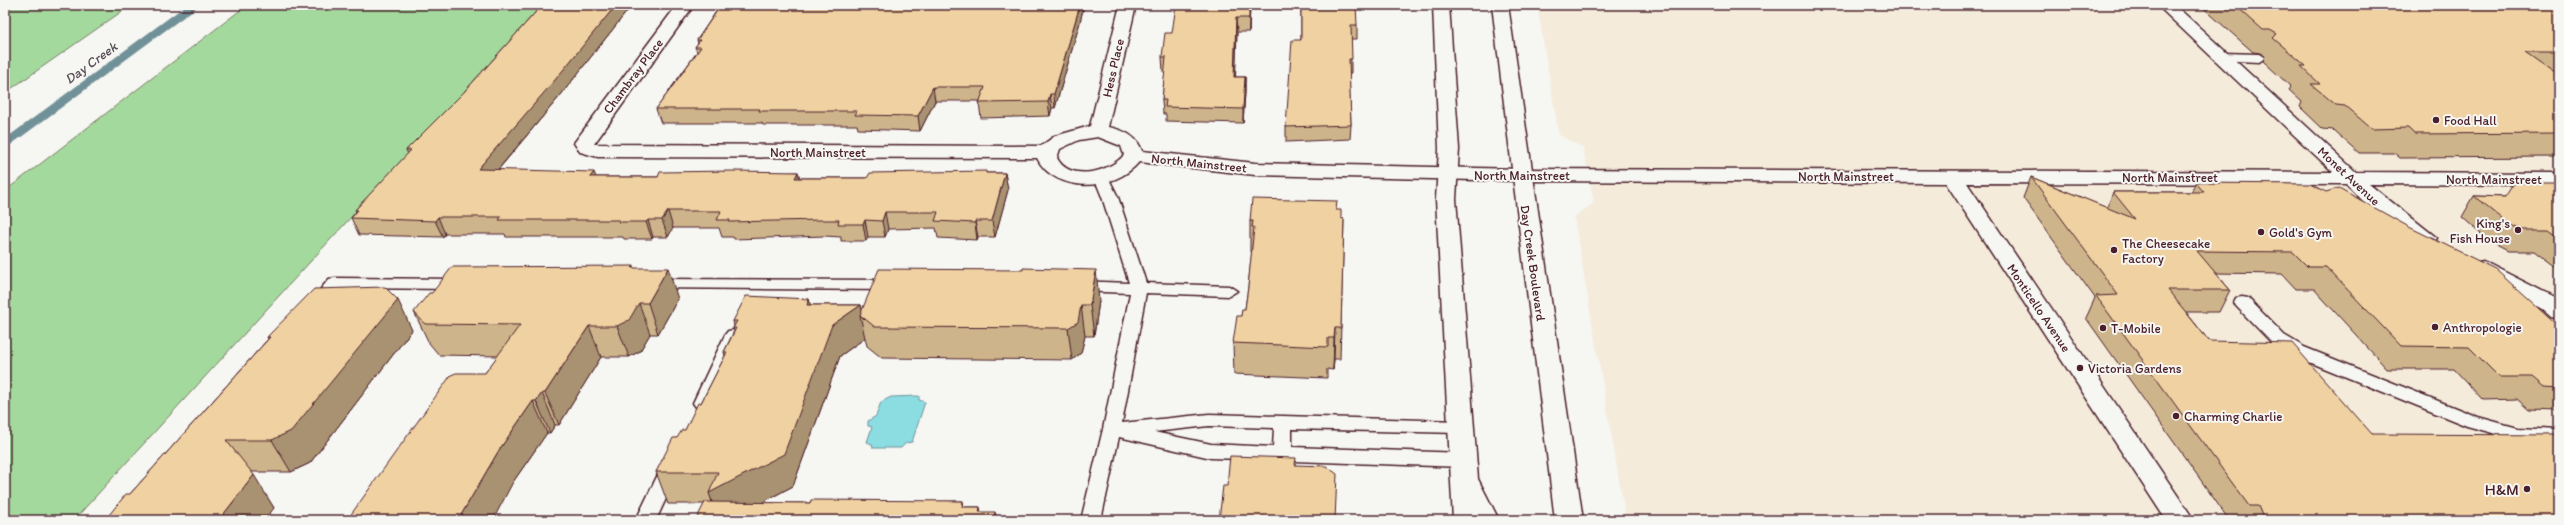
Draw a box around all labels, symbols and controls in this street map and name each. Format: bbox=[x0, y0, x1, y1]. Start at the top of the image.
street label: Chambray Place bbox=[600, 35, 666, 117]
street label: Hess Place bbox=[1099, 37, 1127, 99]
water label: Day Creek bbox=[61, 38, 121, 88]
place label: Food Hall bbox=[2444, 113, 2497, 128]
marker: Food Hall bbox=[2431, 115, 2441, 125]
street label: Monet Avenue bbox=[2315, 143, 2383, 209]
street label: North Mainstreet bbox=[770, 145, 866, 160]
street label: North Mainstreet bbox=[1151, 151, 1248, 175]
street label: North Mainstreet bbox=[1474, 168, 1570, 183]
street label: North Mainstreet bbox=[1798, 169, 1894, 184]
street label: North Mainstreet bbox=[2122, 170, 2218, 185]
street label: North Mainstreet bbox=[2446, 172, 2542, 187]
street label: Day Creek Boulevard bbox=[1517, 204, 1549, 322]
place label: King's Fish House bbox=[2450, 216, 2510, 246]
place label: Gold's Gym bbox=[2269, 225, 2333, 240]
marker: King's Fish House bbox=[2513, 225, 2523, 235]
marker: Gold's Gym bbox=[2256, 227, 2266, 237]
place label: The Cheesecake Factory bbox=[2122, 236, 2210, 266]
marker: The Cheesecake Factory bbox=[2109, 245, 2119, 255]
street label: Monticello Avenue bbox=[2004, 261, 2074, 355]
place label: Anthropologie bbox=[2443, 320, 2522, 335]
place label: T-Mobile bbox=[2111, 321, 2161, 336]
marker: Anthropologie bbox=[2430, 322, 2440, 332]
marker: T-Mobile bbox=[2098, 323, 2108, 333]
place label: Victoria Gardens bbox=[2088, 361, 2182, 376]
marker: Victoria Gardens bbox=[2075, 363, 2085, 373]
place label: Charming Charlie bbox=[2184, 409, 2283, 424]
marker: Charming Charlie bbox=[2171, 411, 2181, 421]
place label: H&M bbox=[2485, 480, 2519, 499]
marker: H&M bbox=[2522, 484, 2532, 494]

